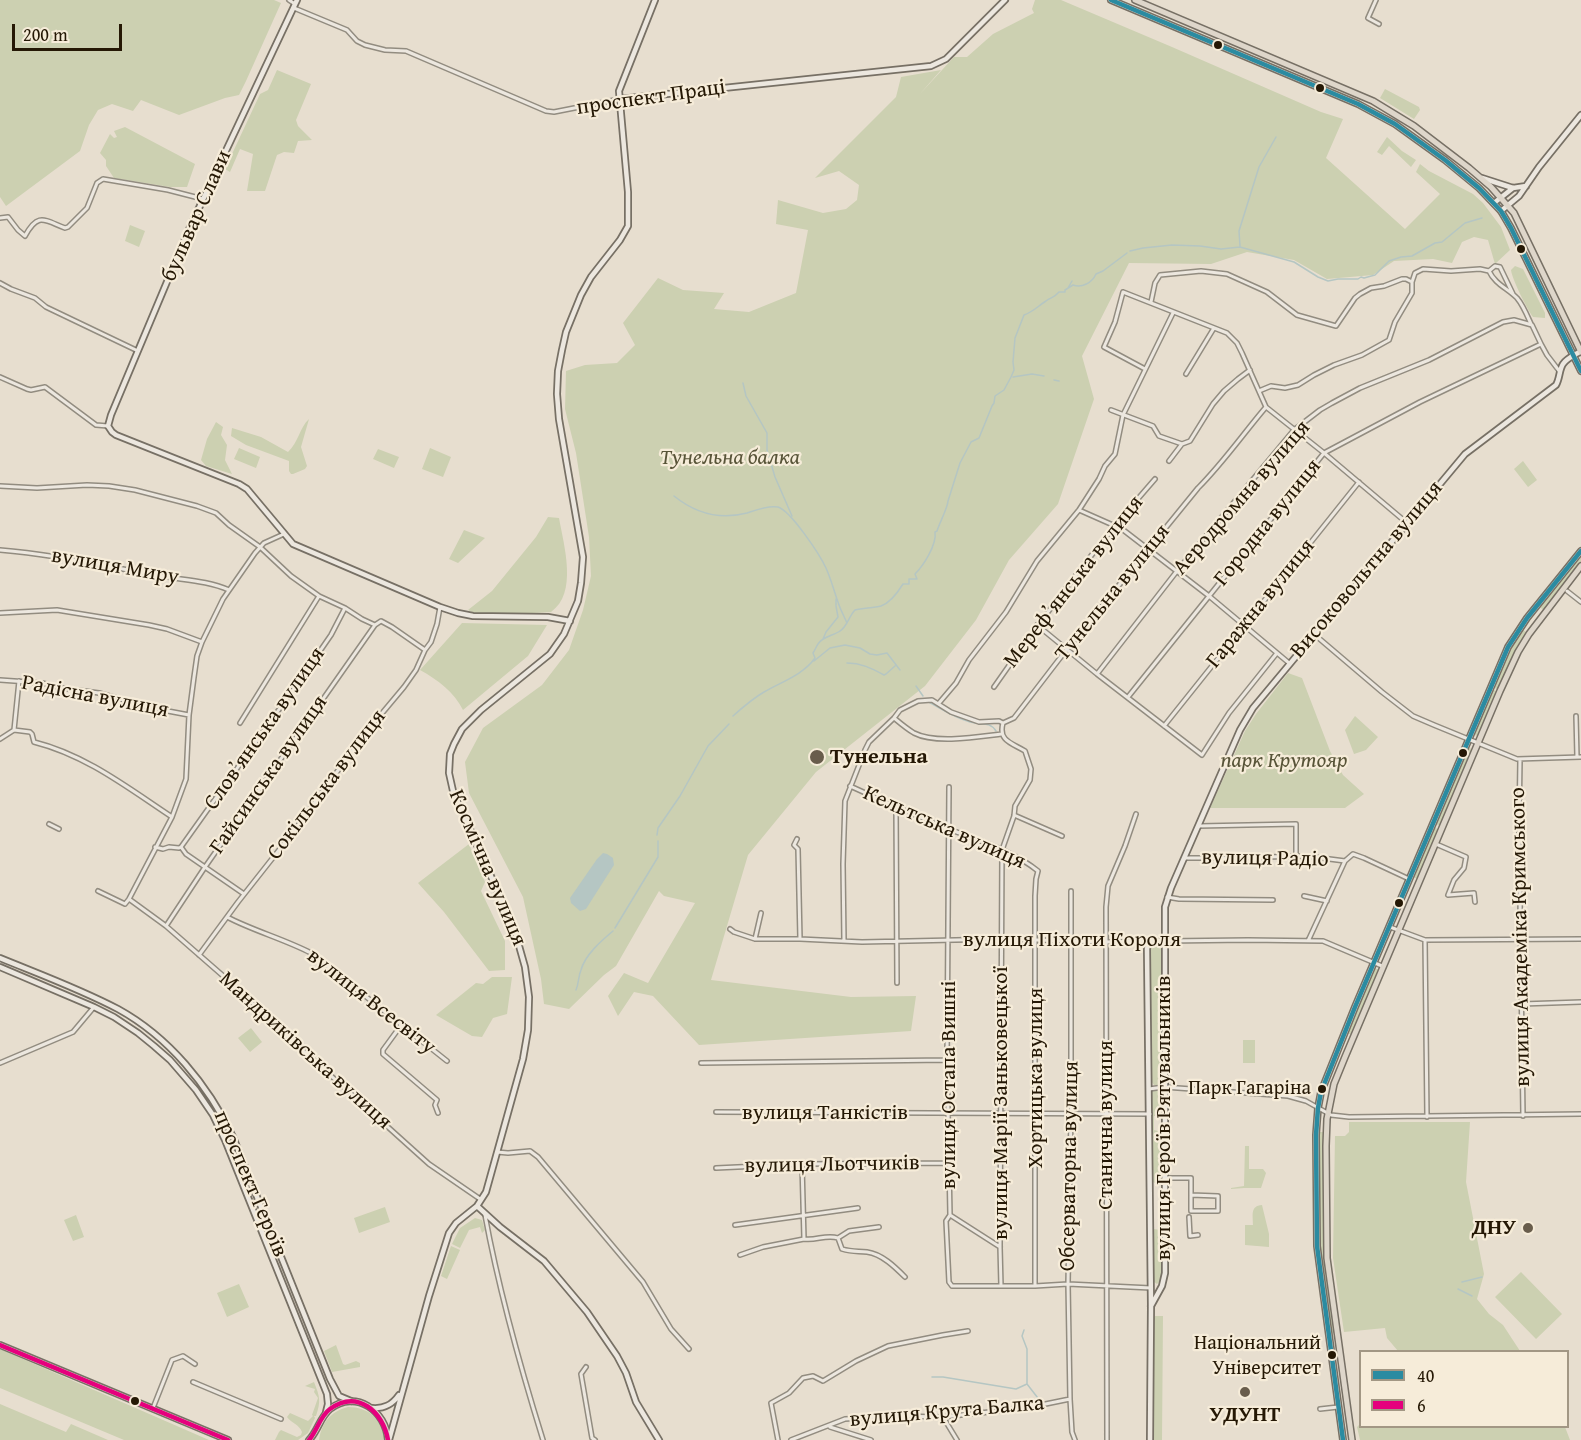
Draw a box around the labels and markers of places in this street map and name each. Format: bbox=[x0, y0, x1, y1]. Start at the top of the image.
unlabelled marker bbox=[1212, 39, 1224, 51]
unlabelled marker bbox=[1314, 82, 1326, 94]
unlabelled marker bbox=[1515, 243, 1527, 255]
place label: Тунельна bbox=[830, 744, 928, 770]
unlabelled marker bbox=[1457, 747, 1469, 759]
marker: Тунельна bbox=[808, 748, 826, 766]
unlabelled marker bbox=[1393, 897, 1405, 909]
place label: Парк Гагаріна bbox=[1188, 1077, 1311, 1101]
marker: Парк Гагаріна bbox=[1316, 1083, 1328, 1095]
place label: ДНУ bbox=[1472, 1215, 1516, 1241]
marker: ДНУ bbox=[1521, 1221, 1535, 1235]
place label: Національний Університет bbox=[1194, 1332, 1321, 1379]
marker: Національний Університет bbox=[1326, 1349, 1338, 1361]
marker: УДУНТ bbox=[1238, 1385, 1252, 1399]
unlabelled marker bbox=[129, 1395, 141, 1407]
place label: УДУНТ bbox=[1210, 1402, 1280, 1428]

